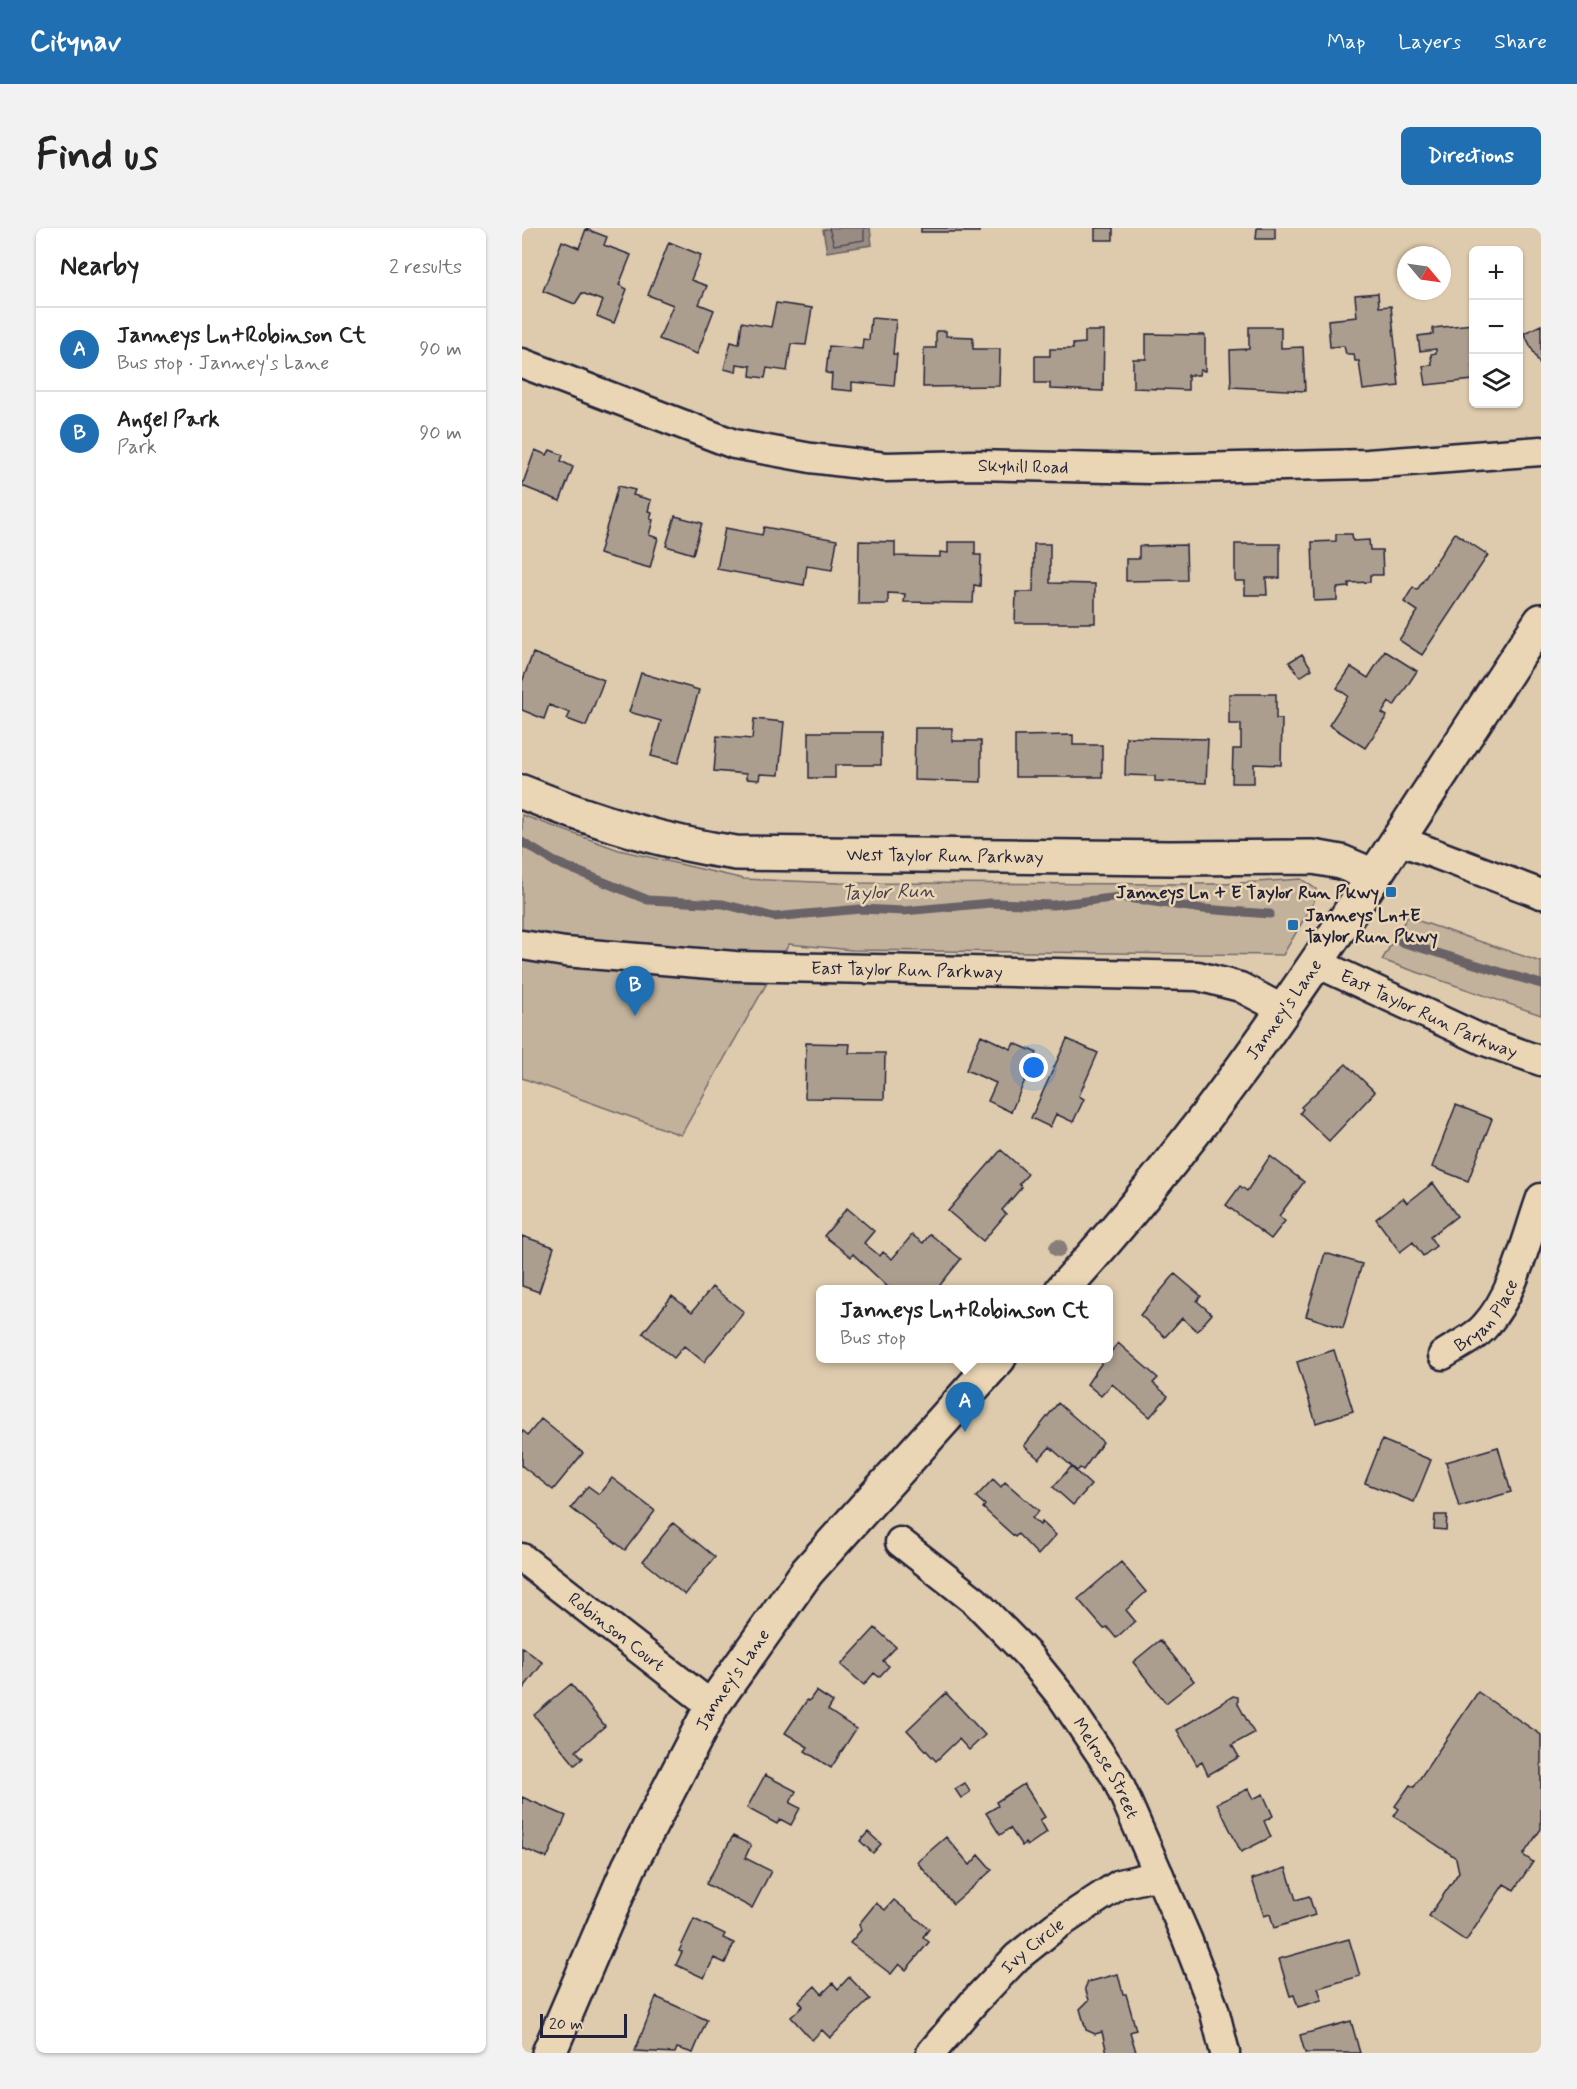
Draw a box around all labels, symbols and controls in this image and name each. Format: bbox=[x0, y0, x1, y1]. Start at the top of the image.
text: Citynav bbox=[30, 24, 121, 61]
text: Map bbox=[1327, 28, 1365, 56]
text: Layers bbox=[1398, 28, 1461, 56]
text: Share bbox=[1494, 28, 1547, 56]
button: Directions bbox=[1401, 127, 1541, 185]
text: Find us bbox=[36, 129, 158, 184]
north arrow bbox=[1397, 246, 1451, 300]
map controls bbox=[1469, 246, 1523, 408]
button: + bbox=[1469, 246, 1523, 300]
text: Nearby bbox=[60, 250, 139, 284]
text: 2 results bbox=[389, 254, 462, 281]
button: − bbox=[1469, 300, 1523, 354]
text: Janneys Ln+Robinson Ct bbox=[117, 322, 366, 350]
text: A bbox=[73, 336, 86, 363]
text: 90 m bbox=[419, 336, 462, 363]
text: Bus stop · Janney's Lane bbox=[117, 350, 329, 377]
button: layers bbox=[1469, 354, 1523, 408]
text: Angel Park bbox=[117, 406, 219, 434]
text: B bbox=[73, 420, 86, 447]
text: 90 m bbox=[419, 420, 462, 447]
text: Park bbox=[117, 434, 157, 461]
street label: Skyhill Road bbox=[978, 454, 1069, 480]
street label: West Taylor Run Parkway bbox=[846, 843, 1044, 870]
water label: Taylor Run bbox=[841, 877, 936, 908]
place label: Janneys Ln + E Taylor Run Pkwy bbox=[1116, 881, 1379, 905]
marker: Janneys Ln + E Taylor Run Pkwy bbox=[1384, 885, 1398, 899]
place label: Janneys Ln+E Taylor Run Pkwy bbox=[1305, 904, 1438, 949]
marker: Janneys Ln+E Taylor Run Pkwy bbox=[1286, 918, 1300, 932]
street label: Janney's Lane bbox=[1241, 955, 1328, 1065]
street label: East Taylor Run Parkway bbox=[811, 957, 1003, 985]
street label: East Taylor Run Parkway bbox=[1336, 964, 1521, 1065]
pin: B bbox=[616, 966, 654, 1016]
your location bbox=[1019, 1053, 1048, 1082]
street label: Bryan Place bbox=[1450, 1276, 1525, 1358]
popup bbox=[816, 1285, 1113, 1363]
text: Janneys Ln+Robinson Ct bbox=[840, 1297, 1089, 1325]
text: Bus stop bbox=[840, 1325, 906, 1352]
pin: A bbox=[946, 1382, 984, 1432]
street label: Robinson Court bbox=[563, 1587, 670, 1678]
street label: Janney's Lane bbox=[691, 1624, 776, 1735]
street label: Melrose Street bbox=[1066, 1713, 1144, 1823]
street label: Ivy Circle bbox=[996, 1913, 1069, 1980]
scale bar bbox=[540, 2011, 627, 2038]
text: 20 m bbox=[549, 2014, 583, 2035]

